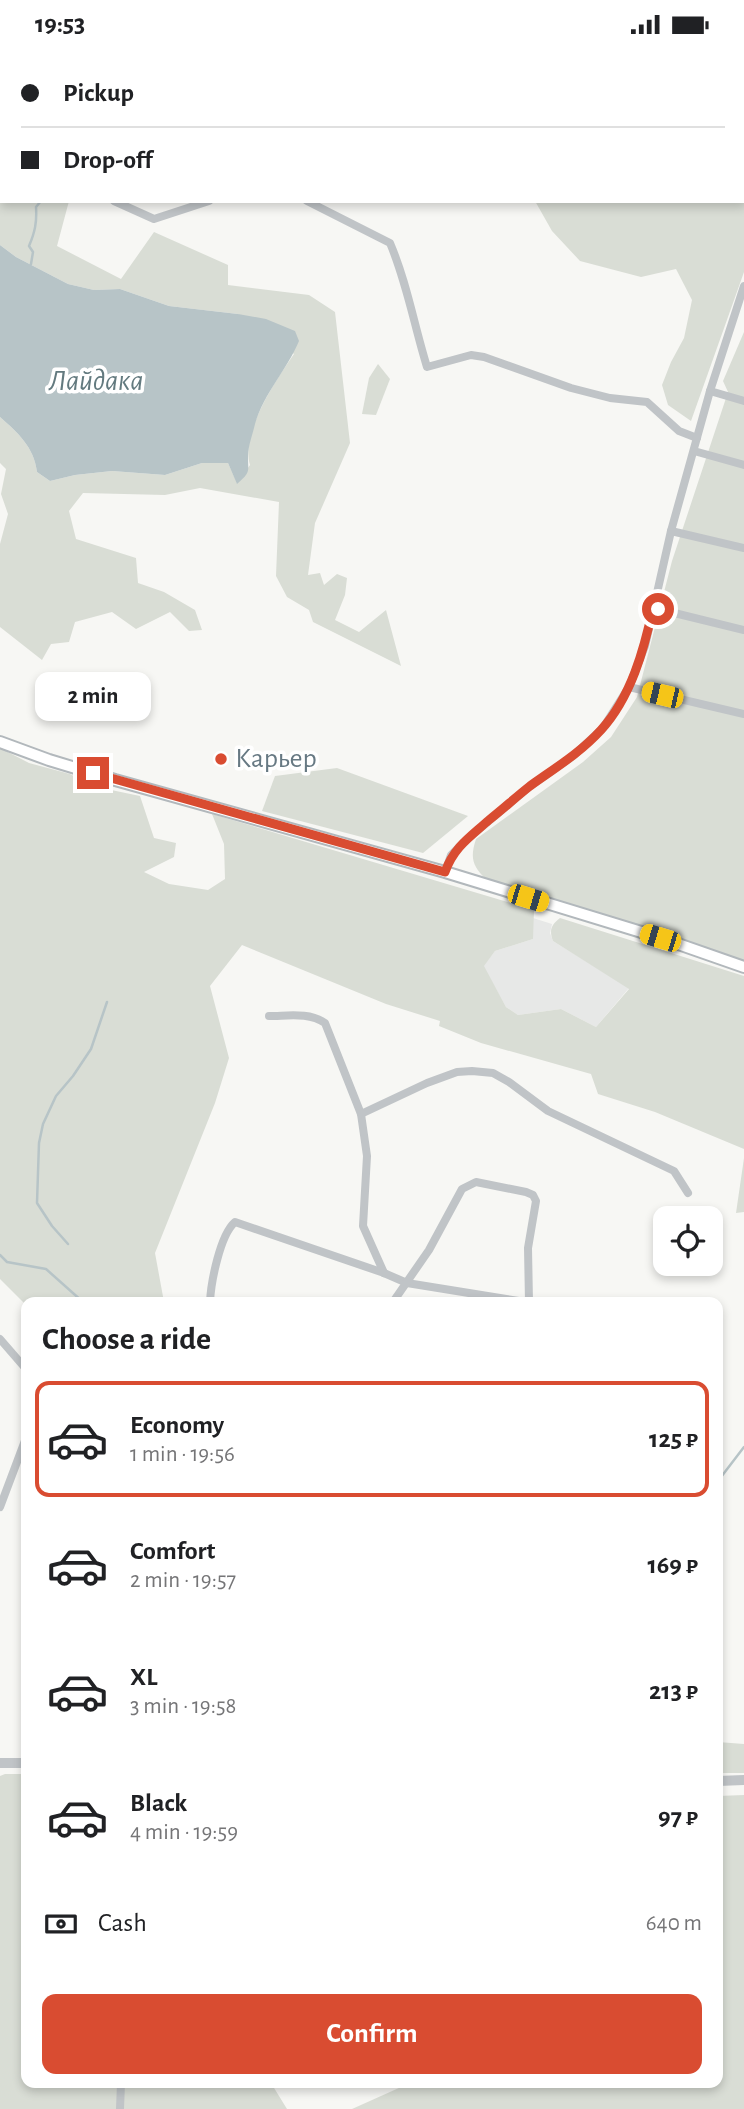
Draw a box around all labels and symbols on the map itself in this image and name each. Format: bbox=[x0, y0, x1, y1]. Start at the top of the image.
water label: Лайдака bbox=[48, 366, 143, 396]
route start bbox=[642, 593, 674, 625]
callout: 2 min bbox=[35, 671, 151, 721]
car bbox=[640, 680, 685, 710]
place label: Карьер bbox=[235, 745, 317, 773]
marker: Карьер bbox=[213, 751, 229, 767]
route end bbox=[77, 757, 109, 789]
car bbox=[505, 882, 552, 914]
car bbox=[637, 922, 684, 954]

